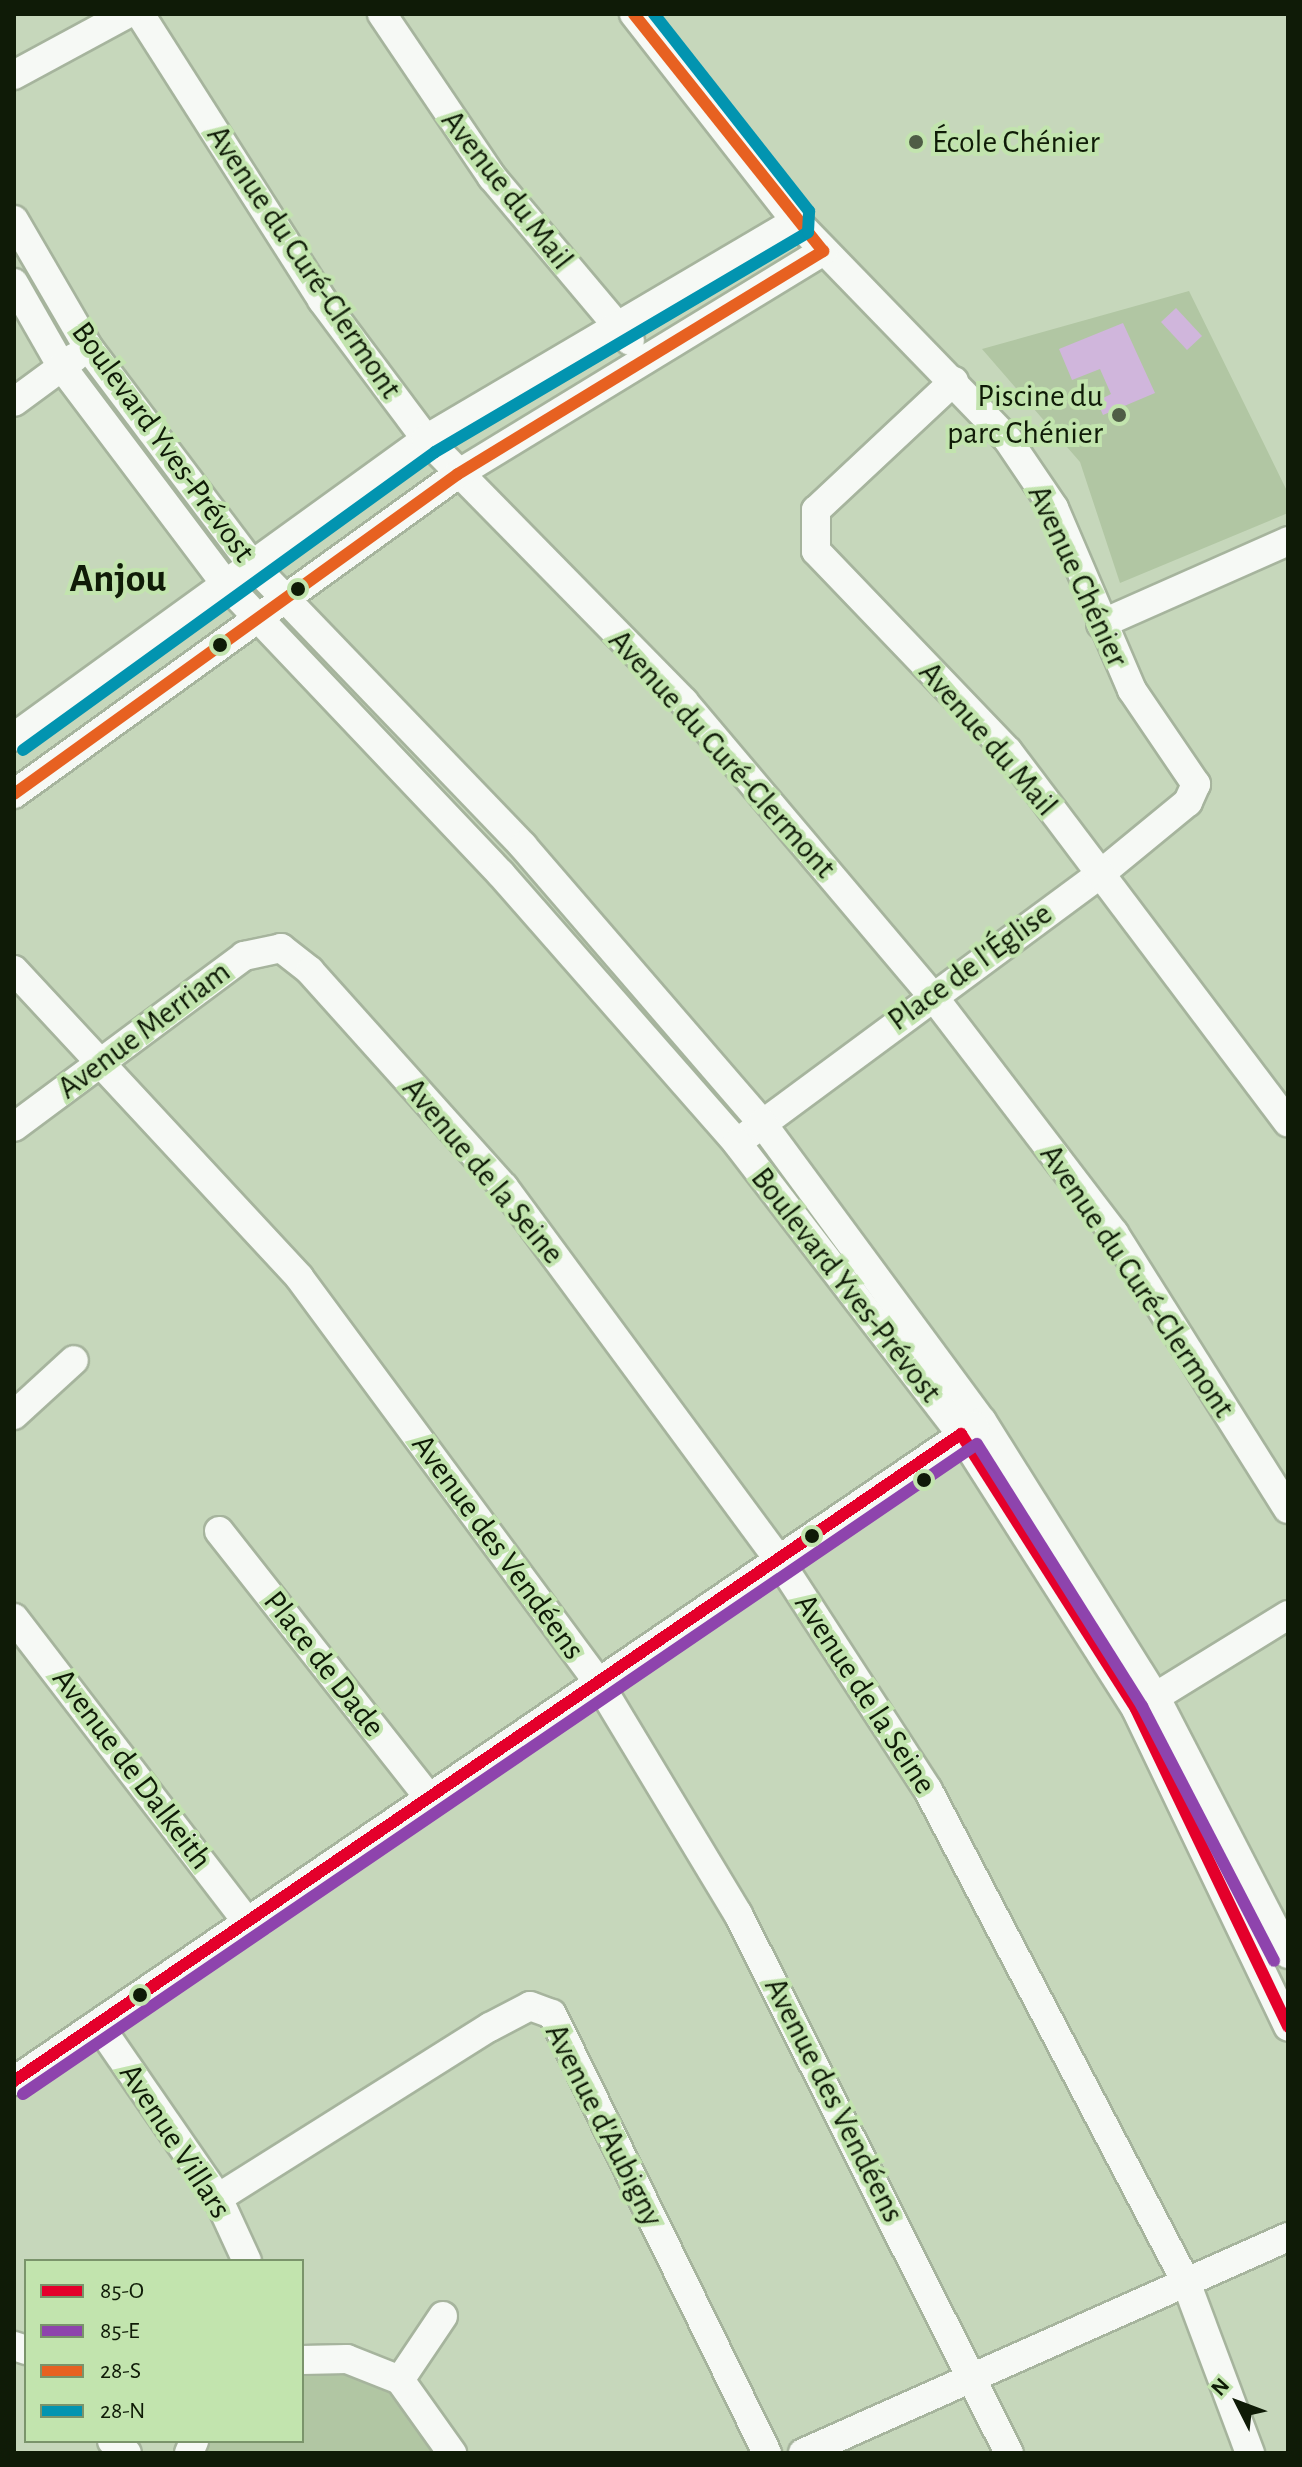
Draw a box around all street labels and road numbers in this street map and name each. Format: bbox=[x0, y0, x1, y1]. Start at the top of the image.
street label: Avenue du Mail bbox=[433, 102, 581, 278]
street label: Avenue du Curé-Clermont bbox=[198, 118, 410, 406]
street label: Boulevard Yves-Prévost bbox=[63, 314, 263, 570]
street label: Avenue Chénier bbox=[1019, 479, 1137, 673]
street label: Avenue du Curé-Clermont bbox=[600, 622, 844, 886]
street label: Avenue du Mail bbox=[910, 654, 1066, 824]
street label: Place de l'Église bbox=[880, 895, 1060, 1039]
street label: Avenue Merriam bbox=[50, 953, 238, 1107]
street label: Avenue de la Seine bbox=[394, 1070, 572, 1272]
street label: Avenue du Curé-Clermont bbox=[1031, 1137, 1243, 1425]
street label: Boulevard Yves-Prévost bbox=[742, 1160, 950, 1410]
street label: Avenue des Vendéens bbox=[403, 1427, 593, 1667]
street label: Place de Dade bbox=[255, 1583, 393, 1745]
street label: Avenue de la Seine bbox=[786, 1587, 944, 1801]
street label: Avenue de Dalkeith bbox=[44, 1661, 220, 1877]
street label: Avenue des Vendéens bbox=[756, 1971, 912, 2229]
street label: Avenue d'Aubigny bbox=[536, 2017, 672, 2233]
street label: Avenue Villars bbox=[111, 2056, 239, 2226]

